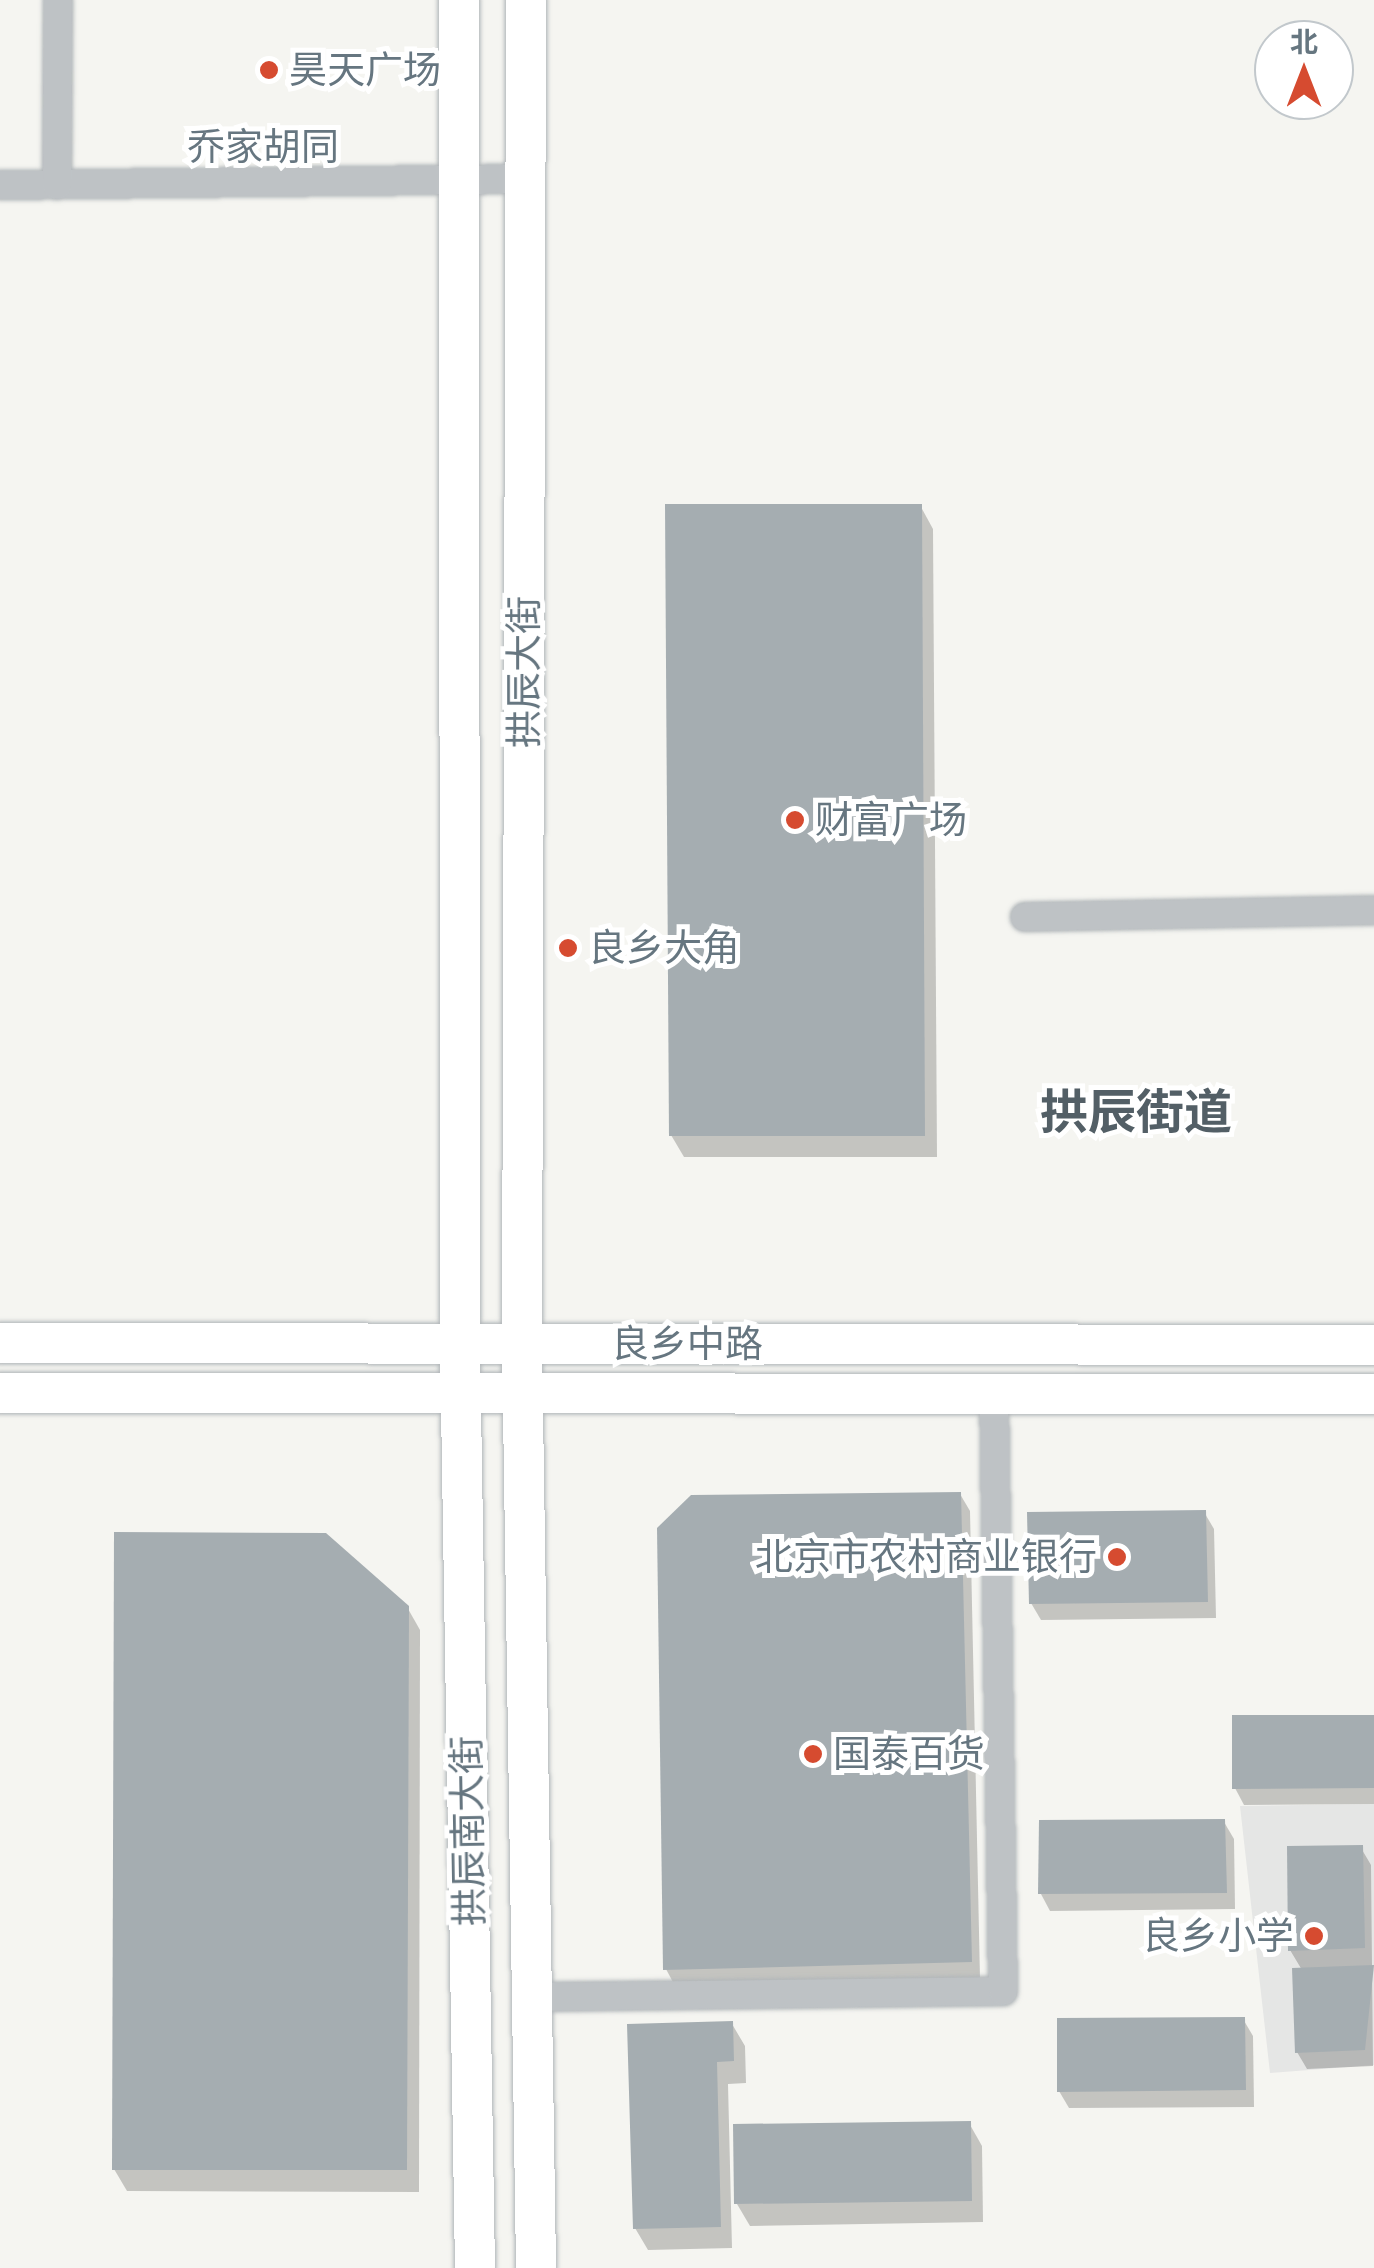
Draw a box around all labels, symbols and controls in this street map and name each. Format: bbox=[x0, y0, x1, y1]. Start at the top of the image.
north arrow bbox=[1254, 20, 1354, 120]
text: 北 bbox=[1290, 25, 1318, 59]
place label: 昊天广场 bbox=[289, 47, 441, 93]
marker: 昊天广场 bbox=[258, 59, 280, 81]
street label: 乔家胡同 bbox=[187, 124, 339, 170]
street label: 拱辰大街 bbox=[501, 596, 547, 748]
place label: 财富广场 bbox=[815, 797, 967, 843]
marker: 财富广场 bbox=[784, 809, 806, 831]
place label: 良乡大角 bbox=[588, 925, 740, 971]
marker: 良乡大角 bbox=[557, 937, 579, 959]
district label: 拱辰街道 bbox=[1040, 1084, 1232, 1142]
street label: 良乡中路 bbox=[611, 1321, 763, 1367]
place label: 北京市农村商业银行 bbox=[755, 1534, 1097, 1580]
marker: 北京市农村商业银行 bbox=[1106, 1546, 1128, 1568]
place label: 国泰百货 bbox=[833, 1731, 985, 1777]
street label: 拱辰南大街 bbox=[444, 1736, 492, 1926]
marker: 国泰百货 bbox=[802, 1743, 824, 1765]
place label: 良乡小学 bbox=[1142, 1913, 1294, 1959]
marker: 良乡小学 bbox=[1303, 1925, 1325, 1947]

